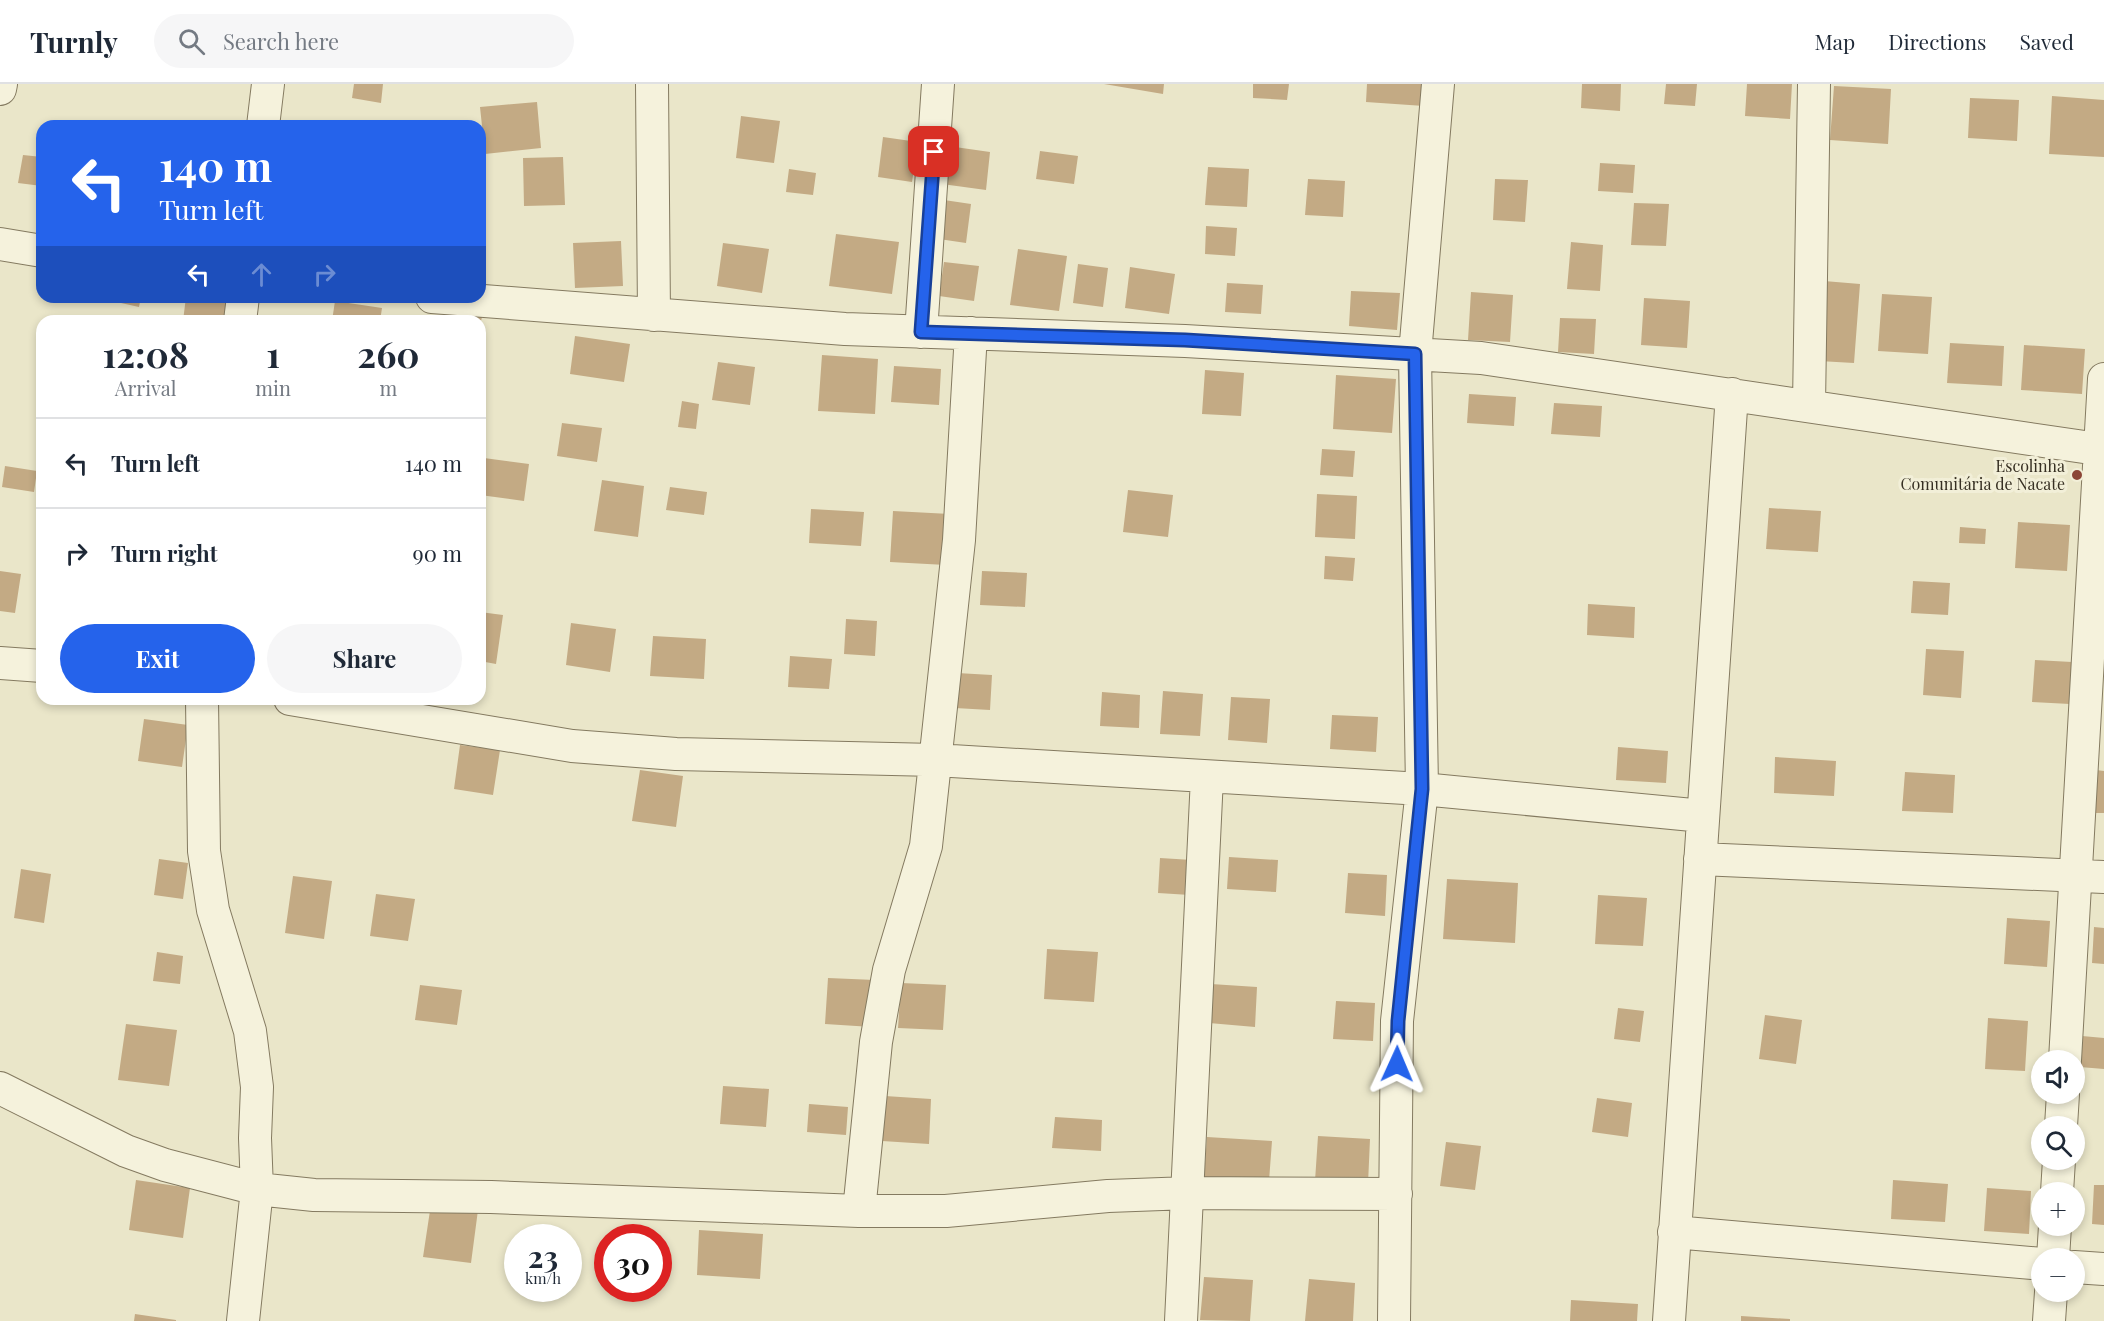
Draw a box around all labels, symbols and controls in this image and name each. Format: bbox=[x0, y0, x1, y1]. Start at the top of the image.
search box bbox=[154, 14, 574, 68]
text: Turnly bbox=[30, 23, 118, 60]
icon: search bbox=[175, 25, 208, 58]
text: Search here bbox=[223, 26, 339, 56]
text: Map bbox=[1814, 27, 1855, 55]
text: Directions bbox=[1888, 27, 1986, 55]
text: Saved bbox=[2019, 27, 2074, 55]
pin bbox=[908, 126, 959, 177]
icon: arrive bbox=[917, 135, 950, 168]
text: 140 m bbox=[159, 137, 272, 193]
icon: left bbox=[60, 144, 138, 222]
text: Turn left bbox=[159, 191, 263, 227]
icon: left bbox=[182, 258, 215, 291]
icon: ahead bbox=[245, 258, 278, 291]
icon: right bbox=[308, 258, 341, 291]
text: 12:08 bbox=[102, 329, 189, 377]
text: 1 bbox=[266, 329, 280, 377]
text: 260 bbox=[357, 329, 420, 377]
text: Arrival bbox=[115, 374, 176, 401]
text: min bbox=[255, 374, 291, 401]
text: m bbox=[380, 374, 397, 401]
icon: left bbox=[60, 447, 93, 480]
text: Turn left bbox=[111, 448, 200, 478]
text: 140 m bbox=[405, 448, 462, 478]
place label: Escolinha Comunitária de Nacate bbox=[1900, 455, 2065, 494]
marker: Escolinha Comunitária de Nacate bbox=[2070, 468, 2084, 482]
icon: right bbox=[60, 537, 93, 570]
text: Turn right bbox=[111, 538, 217, 568]
text: 90 m bbox=[413, 538, 462, 568]
button: Exit bbox=[60, 624, 255, 693]
button: Share bbox=[267, 624, 462, 693]
position arrow bbox=[1365, 1032, 1429, 1096]
map controls bbox=[2031, 1050, 2085, 1302]
button: sound bbox=[2031, 1050, 2085, 1104]
button: search bbox=[2031, 1116, 2085, 1170]
button: + bbox=[2031, 1182, 2085, 1236]
speed limit sign: 30 bbox=[594, 1224, 672, 1302]
text: 23 bbox=[528, 1236, 558, 1276]
button: − bbox=[2031, 1248, 2085, 1302]
text: km/h bbox=[525, 1268, 561, 1288]

